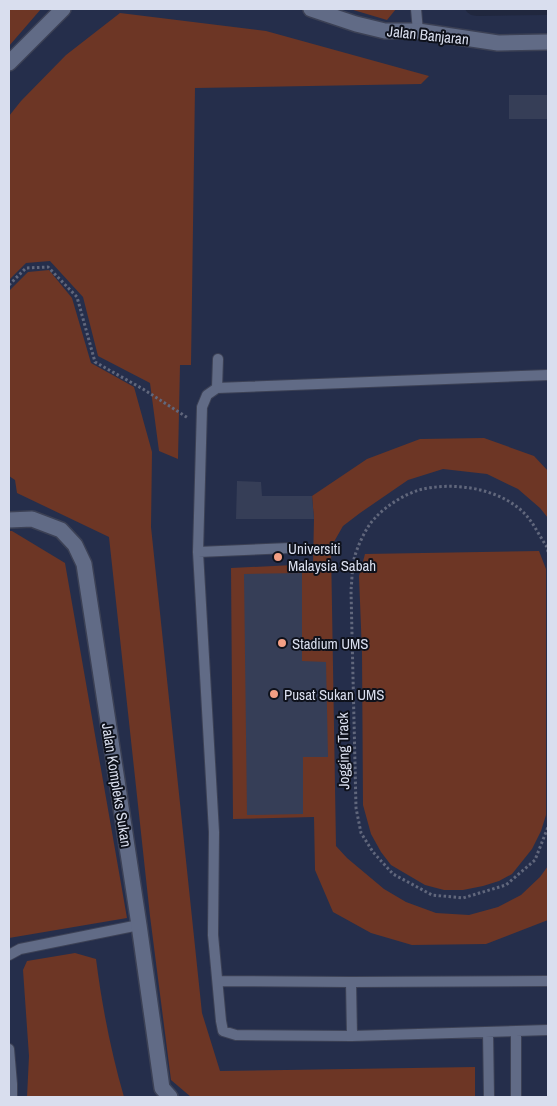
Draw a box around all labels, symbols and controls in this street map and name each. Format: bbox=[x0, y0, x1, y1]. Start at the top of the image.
street label: Jalan Banjaran bbox=[386, 20, 470, 50]
place label: Universiti Malaysia Sabah bbox=[288, 538, 376, 576]
marker: Universiti Malaysia Sabah bbox=[272, 551, 284, 563]
place label: Stadium UMS bbox=[292, 633, 369, 654]
marker: Stadium UMS bbox=[276, 637, 288, 649]
place label: Pusat Sukan UMS bbox=[284, 684, 385, 705]
marker: Pusat Sukan UMS bbox=[268, 688, 280, 700]
street label: Jogging Track bbox=[332, 711, 354, 790]
street label: Jalan Kompleks Sukan bbox=[97, 722, 137, 848]

